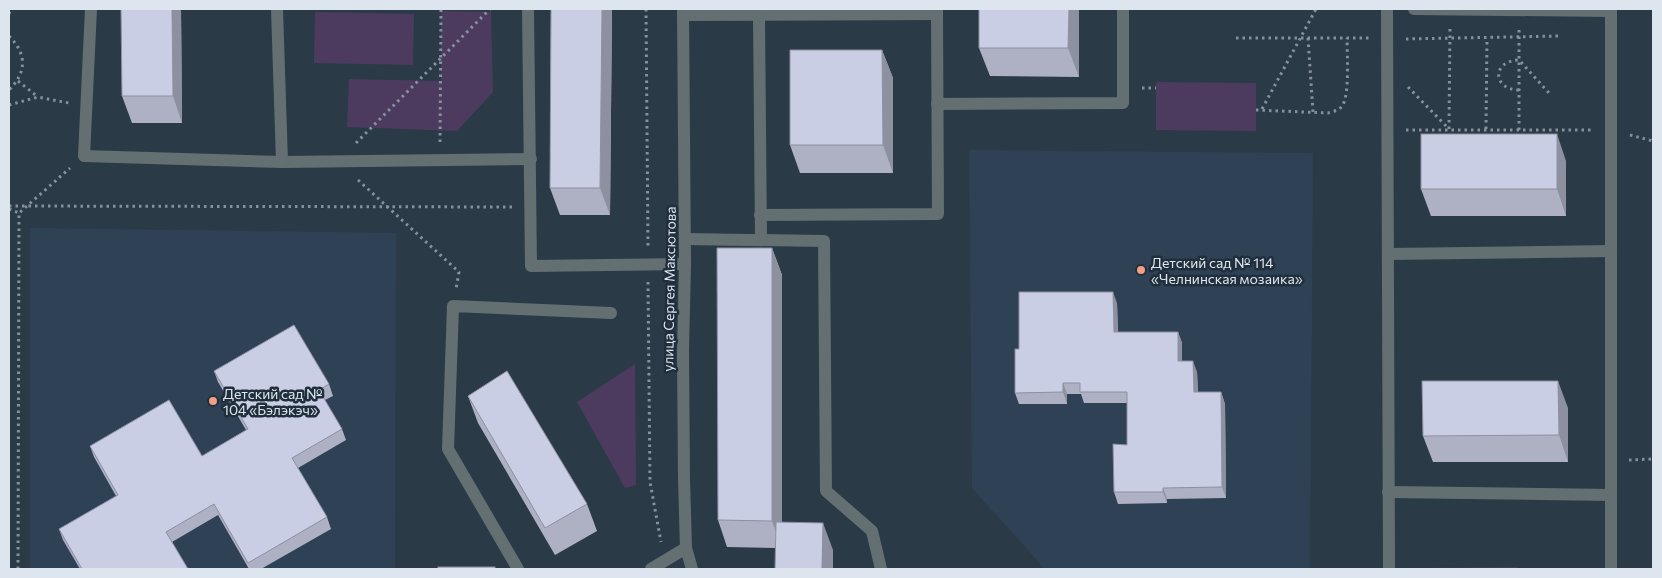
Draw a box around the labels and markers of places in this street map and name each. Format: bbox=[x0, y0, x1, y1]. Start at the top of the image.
place label: Детский сад № 114 «Челнинская мозаика» bbox=[1151, 254, 1303, 287]
marker: Детский сад № 114 «Челнинская мозаика» bbox=[1135, 264, 1147, 276]
place label: Детский сад № 104 «Бэлэкэч» bbox=[223, 385, 322, 418]
marker: Детский сад № 104 «Бэлэкэч» bbox=[207, 395, 219, 407]

